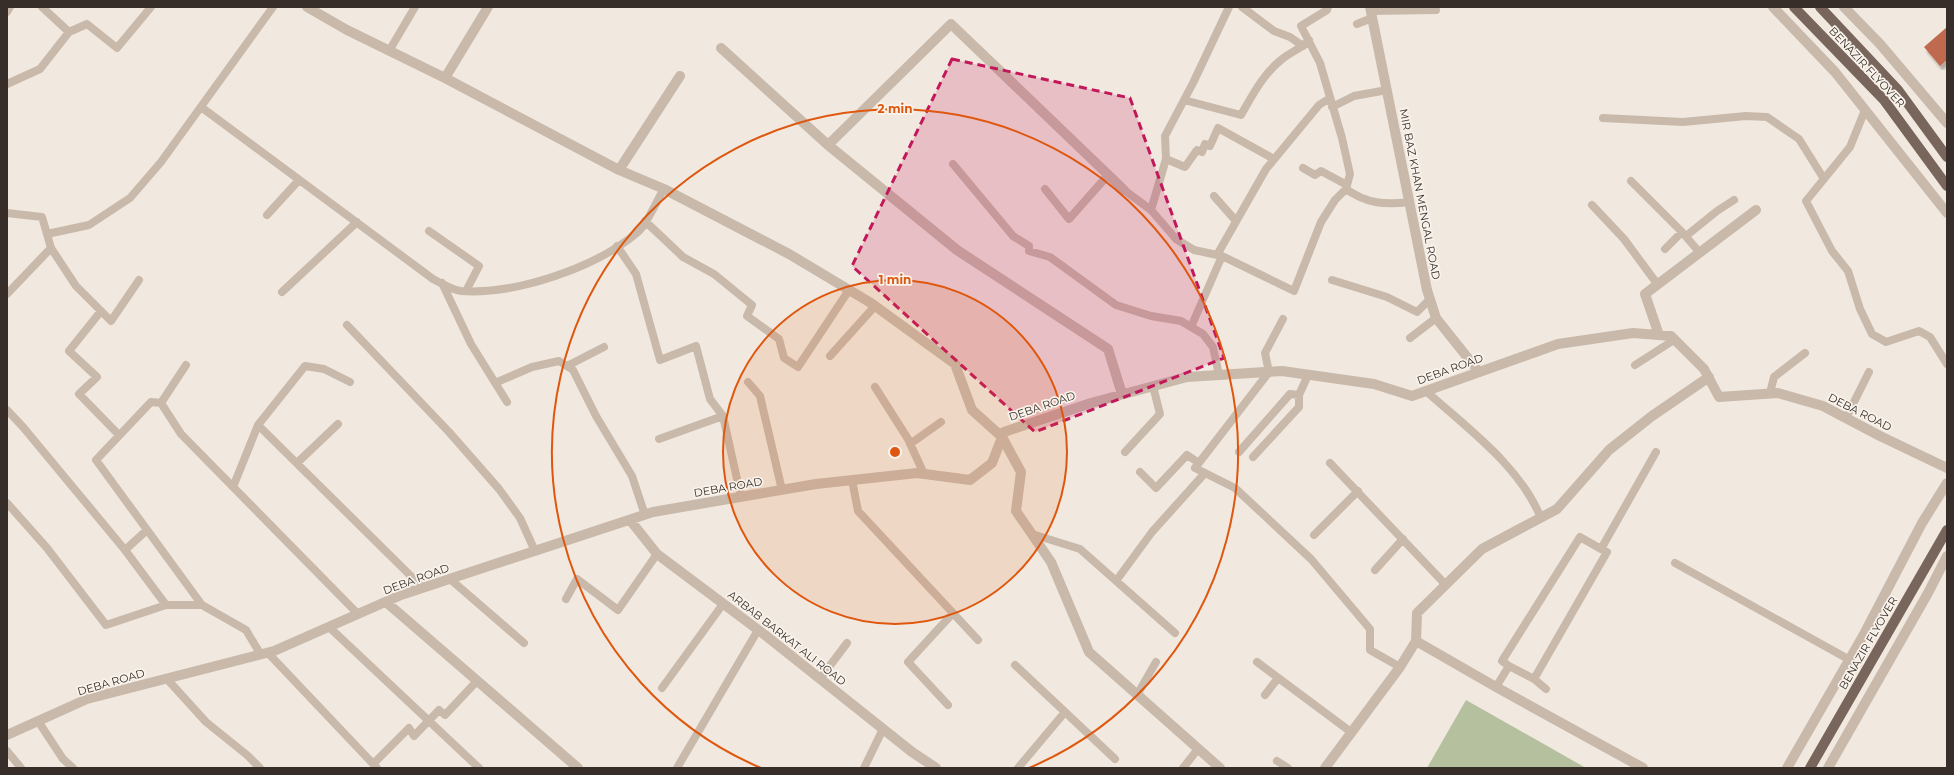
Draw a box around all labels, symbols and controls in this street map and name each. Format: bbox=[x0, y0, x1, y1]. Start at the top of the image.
street label: BENAZIR FLYOVER bbox=[1826, 24, 1908, 110]
text: 2 min bbox=[878, 101, 912, 116]
street label: MIR BAZ KHAN MENGAL ROAD bbox=[1397, 107, 1443, 281]
text: 1 min bbox=[879, 272, 911, 287]
street label: DEBA ROAD bbox=[1415, 351, 1485, 387]
street label: DEBA ROAD bbox=[1007, 388, 1077, 424]
street label: DEBA ROAD bbox=[1826, 390, 1894, 434]
centre of rings bbox=[888, 445, 902, 459]
street label: DEBA ROAD bbox=[693, 474, 763, 500]
street label: DEBA ROAD bbox=[381, 561, 451, 597]
street label: ARBAB BARKAT ALI ROAD bbox=[725, 588, 849, 688]
street label: BENAZIR FLYOVER bbox=[1836, 594, 1900, 692]
street label: DEBA ROAD bbox=[76, 666, 146, 698]

